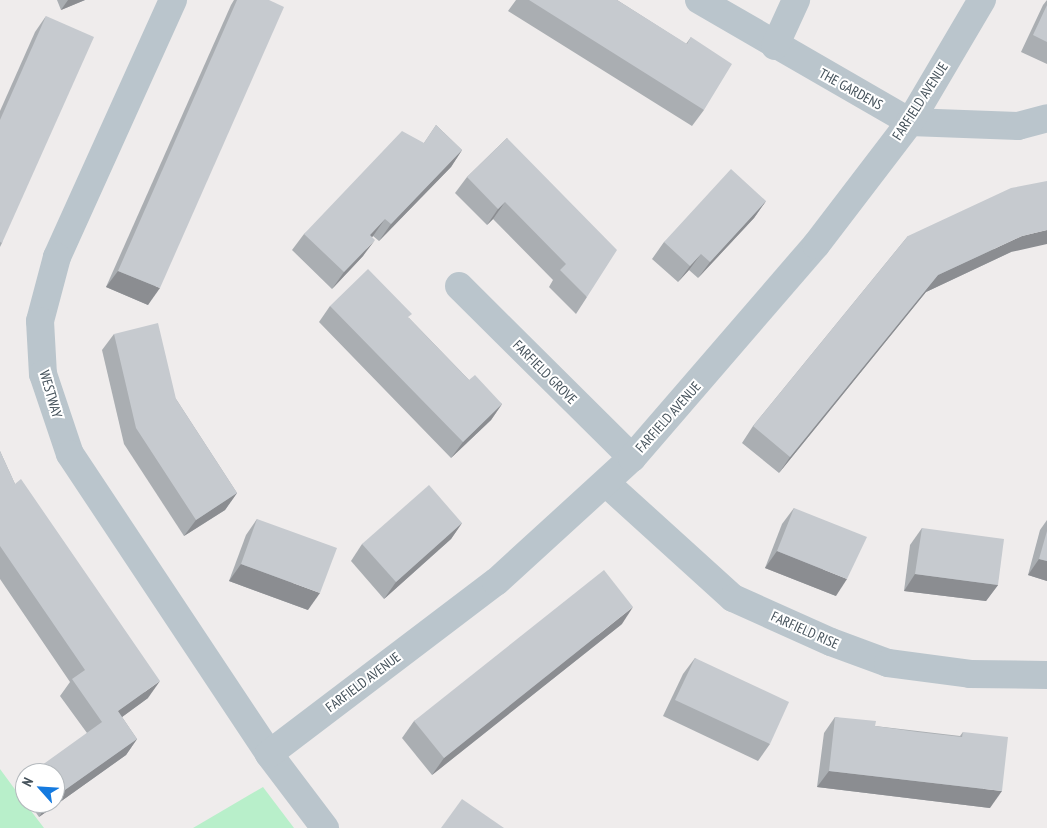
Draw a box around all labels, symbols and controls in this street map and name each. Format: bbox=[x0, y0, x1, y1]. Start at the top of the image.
street label: FARFIELD AVENUE bbox=[889, 59, 951, 143]
street label: THE GARDENS bbox=[816, 65, 886, 113]
street label: FARFIELD GROVE bbox=[510, 337, 580, 407]
street label: WESTWAY bbox=[36, 368, 66, 420]
street label: FARFIELD AVENUE bbox=[632, 378, 704, 456]
street label: FARFIELD RISE bbox=[769, 608, 841, 652]
street label: FARFIELD AVENUE bbox=[322, 648, 404, 716]
north arrow bbox=[15, 763, 65, 813]
text: N bbox=[18, 775, 37, 789]

